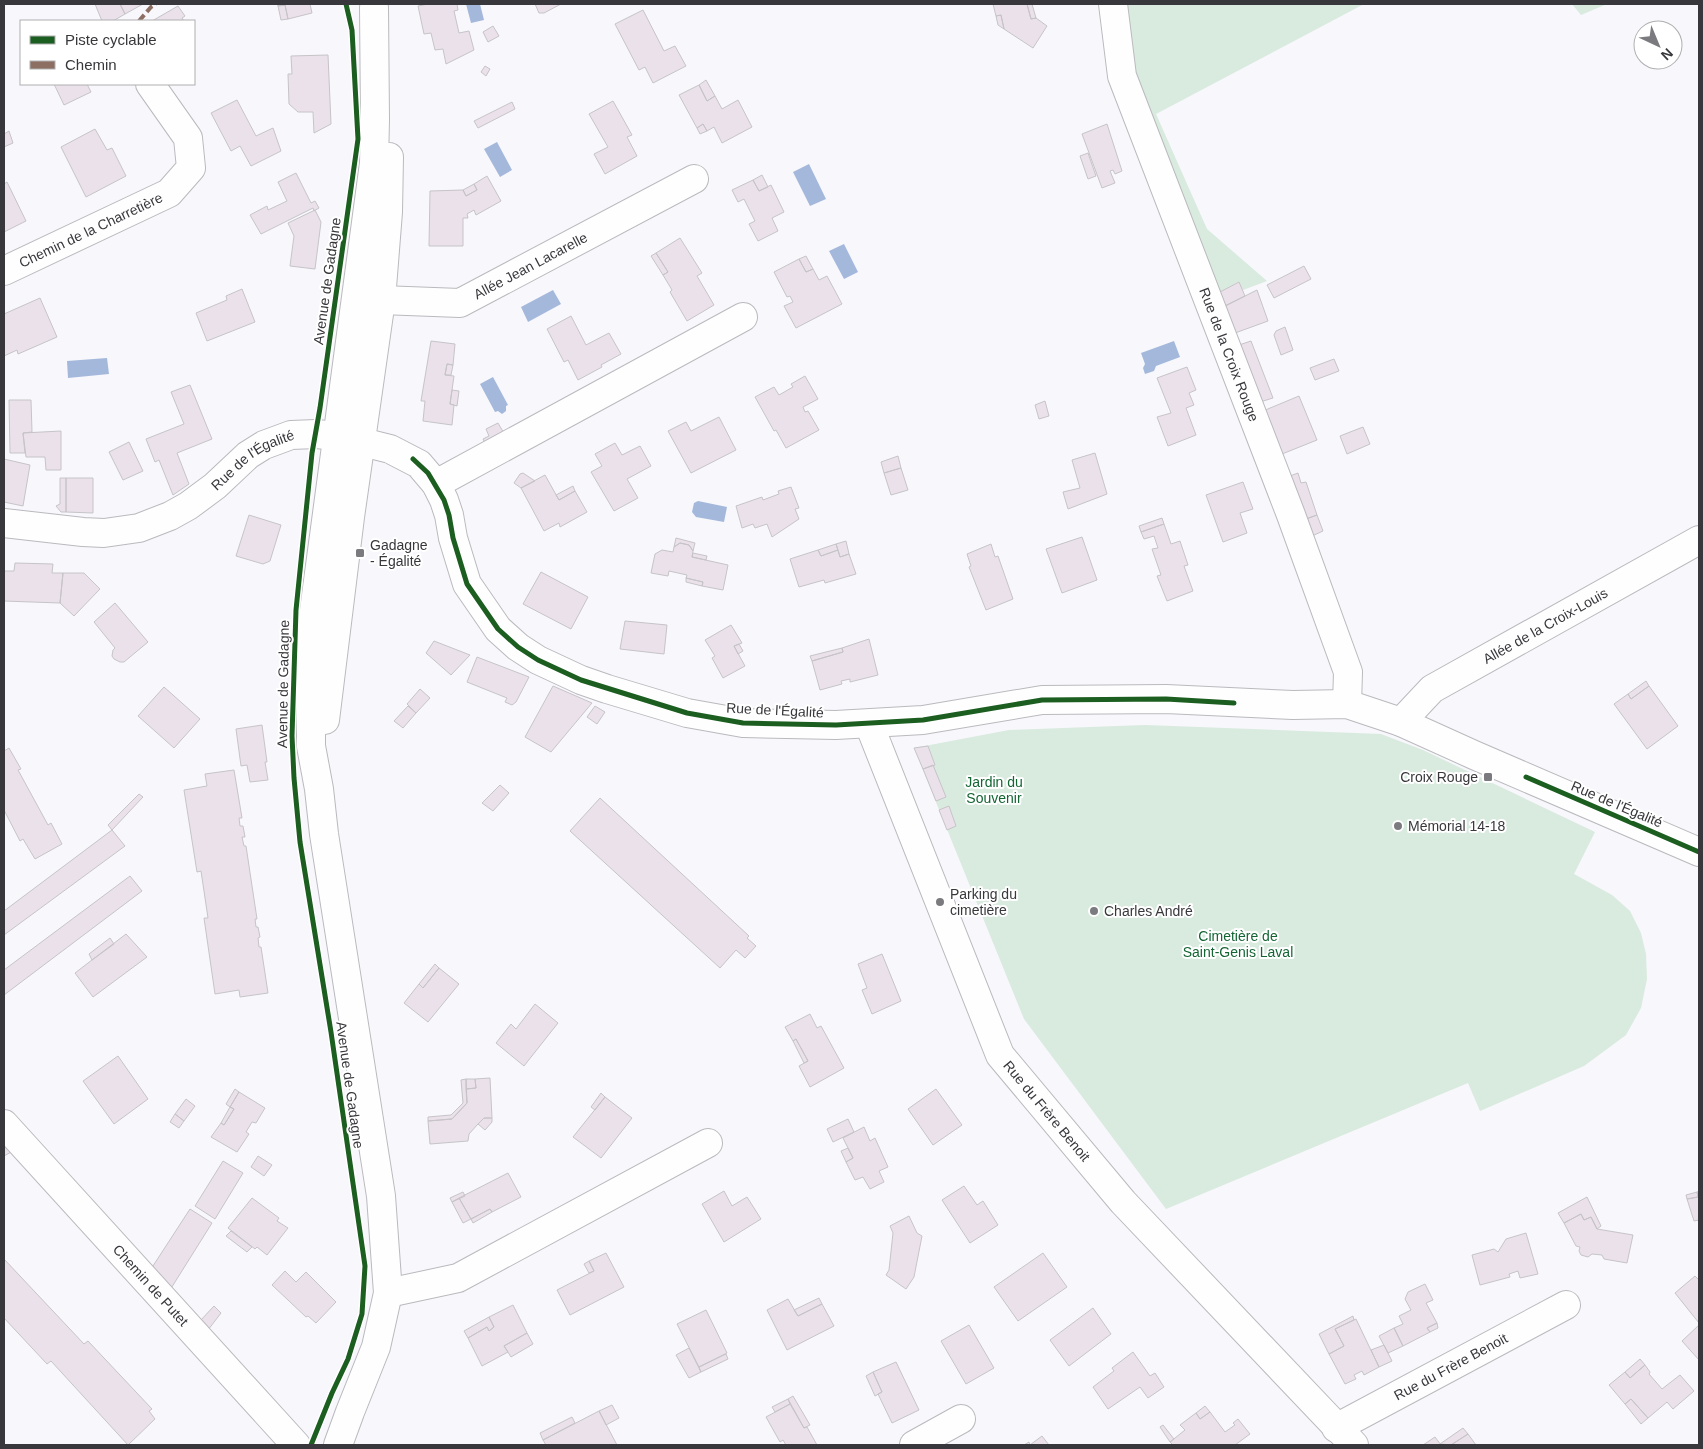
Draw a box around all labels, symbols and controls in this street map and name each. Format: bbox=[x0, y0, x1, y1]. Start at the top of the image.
legend bbox=[20, 20, 195, 85]
north arrow bbox=[1633, 20, 1683, 70]
text: Piste cyclable bbox=[65, 31, 157, 48]
text: N bbox=[1658, 45, 1676, 64]
text: Chemin bbox=[65, 56, 117, 73]
street label: Chemin de la Charretière bbox=[17, 189, 165, 271]
street label: Avenue de Gadagne bbox=[310, 216, 344, 346]
street label: Allée Jean Lacarelle bbox=[471, 229, 590, 302]
street label: Rue de la Croix Rouge bbox=[1196, 285, 1262, 424]
street label: Rue de l'Égalité bbox=[208, 427, 296, 493]
place label: Gadagne - Égalité bbox=[370, 537, 428, 569]
marker: Gadagne - Égalité bbox=[354, 547, 366, 559]
street label: Allée de la Croix-Louis bbox=[1480, 585, 1610, 667]
street label: Avenue de Gadagne bbox=[274, 620, 292, 748]
street label: Rue de l'Égalité bbox=[726, 699, 824, 721]
place label: Croix Rouge bbox=[1400, 769, 1478, 785]
marker: Croix Rouge bbox=[1482, 771, 1494, 783]
park label: Jardin du Souvenir bbox=[965, 774, 1023, 806]
street label: Rue de l'Égalité bbox=[1569, 778, 1665, 831]
place label: Mémorial 14-18 bbox=[1408, 818, 1505, 834]
marker: Mémorial 14-18 bbox=[1392, 820, 1404, 832]
place label: Parking du cimetière bbox=[950, 886, 1017, 918]
marker: Parking du cimetière bbox=[934, 896, 946, 908]
place label: Charles André bbox=[1104, 903, 1193, 919]
marker: Charles André bbox=[1088, 905, 1100, 917]
park label: Cimetière de Saint-Genis Laval bbox=[1183, 928, 1293, 960]
street label: Avenue de Gadagne bbox=[333, 1020, 367, 1150]
street label: Rue du Frère Benoit bbox=[1000, 1057, 1094, 1165]
street label: Chemin de Putet bbox=[110, 1241, 192, 1329]
street label: Rue du Frère Benoit bbox=[1391, 1330, 1510, 1404]

